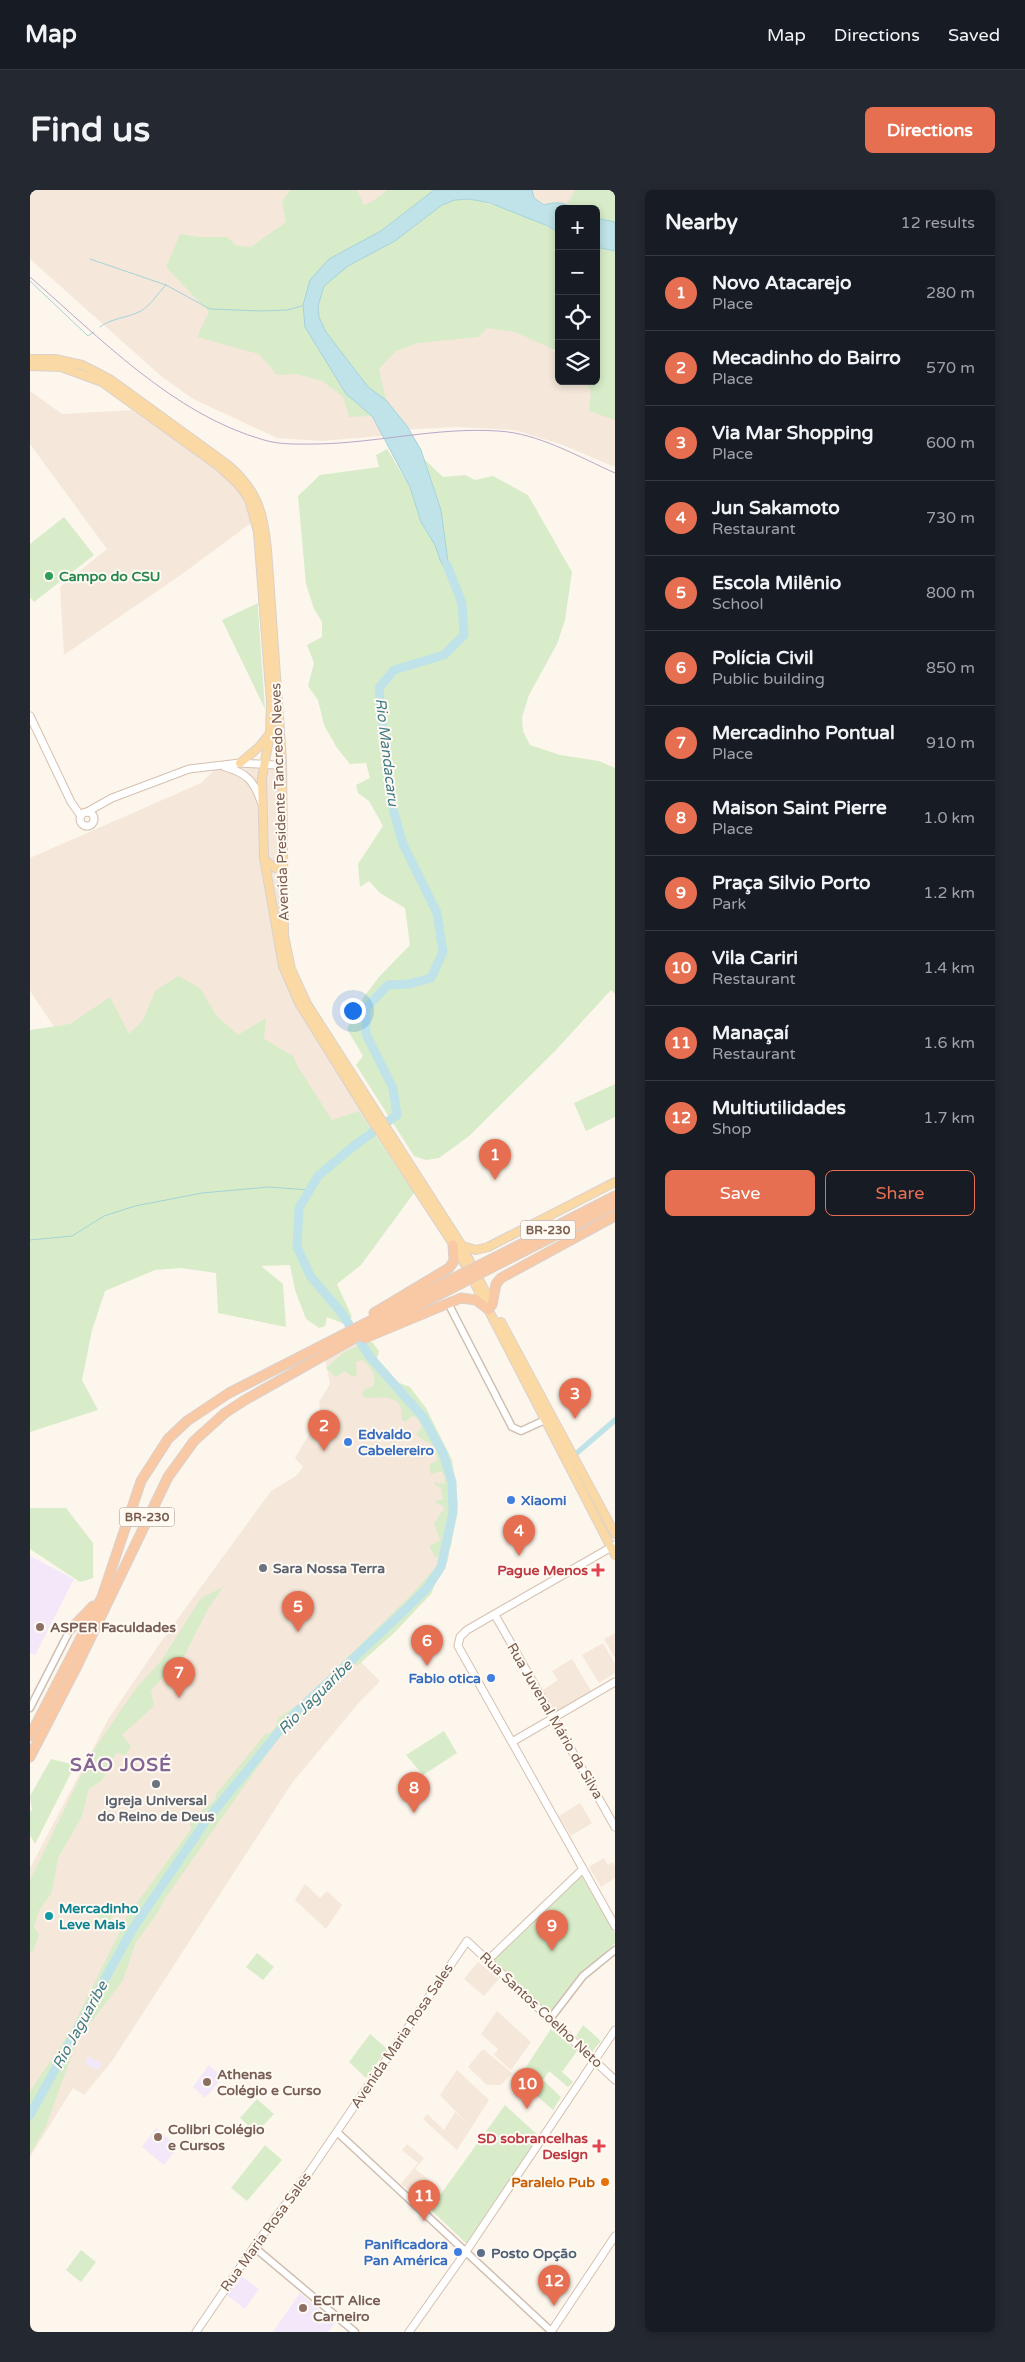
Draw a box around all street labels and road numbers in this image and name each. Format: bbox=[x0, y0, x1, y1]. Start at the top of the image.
street label: Avenida Presidente Tancredo Neves bbox=[267, 682, 293, 921]
road number: BR-230 bbox=[520, 1220, 576, 1240]
road number: BR-230 bbox=[120, 1508, 174, 1526]
street label: Rua Juvenal Mário da Silva bbox=[503, 1640, 607, 1802]
street label: Rua Santos Coelho Neto bbox=[476, 1949, 606, 2071]
street label: Avenida Maria Rosa Sales bbox=[347, 1960, 457, 2111]
street label: Rua Maria Rosa Sales bbox=[217, 2169, 315, 2295]

